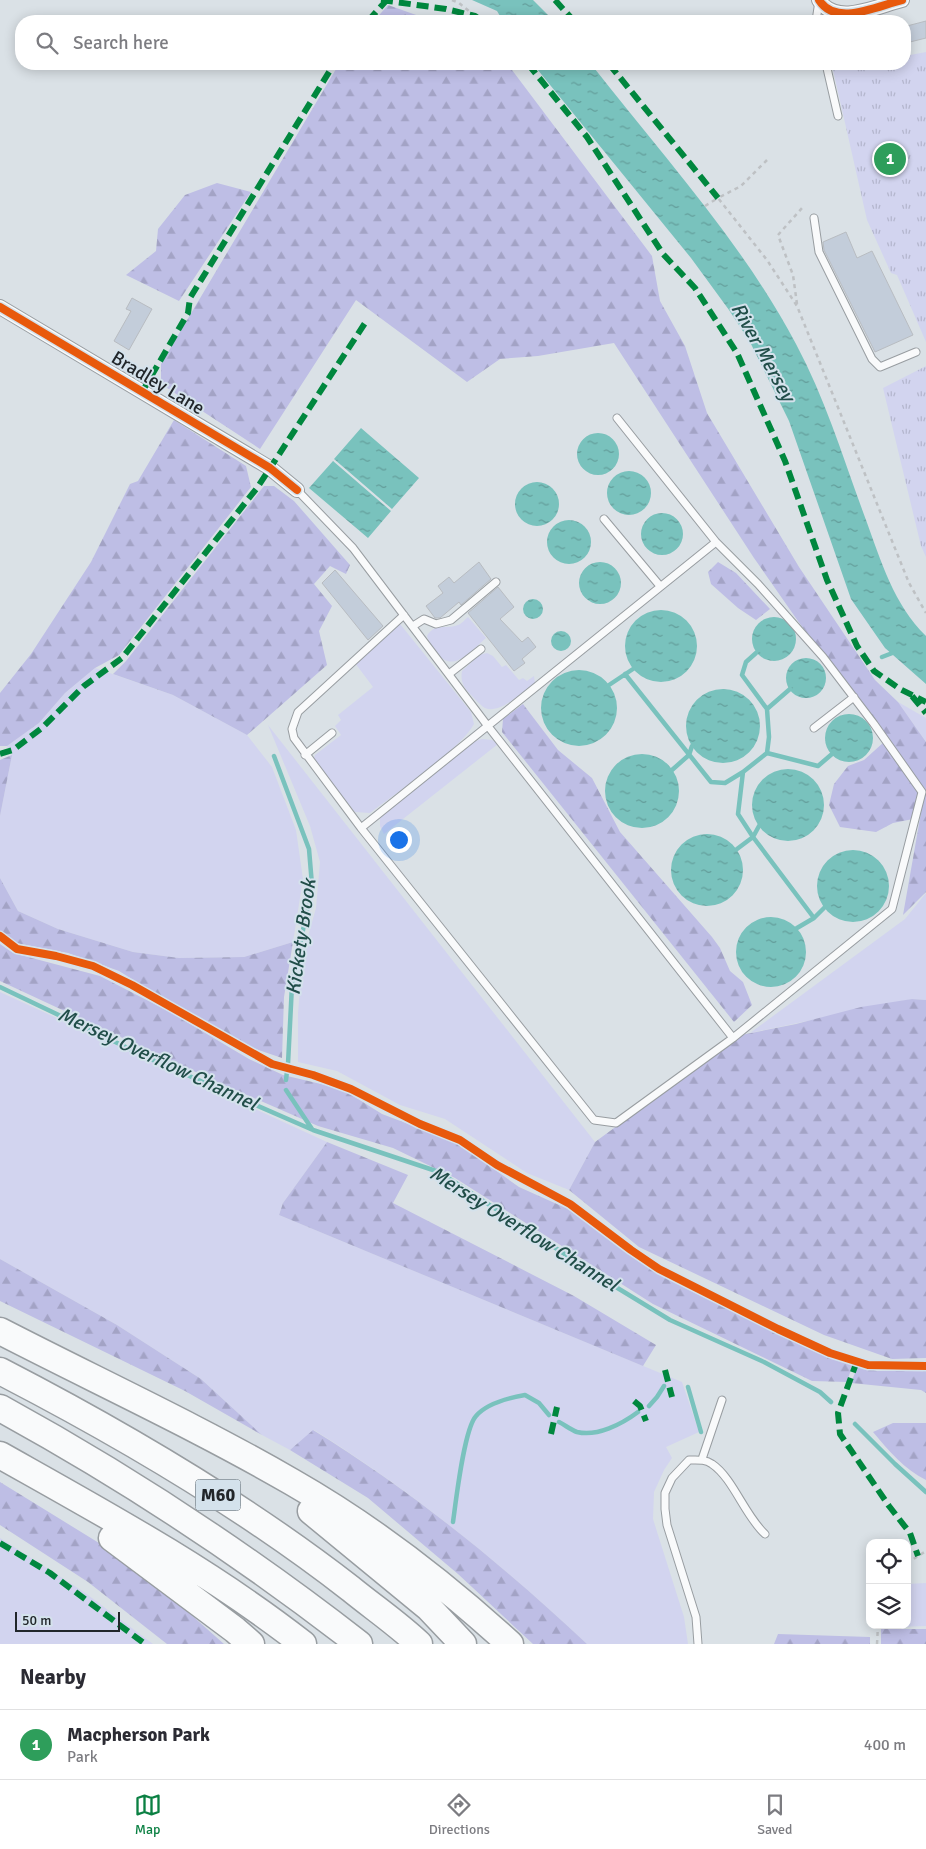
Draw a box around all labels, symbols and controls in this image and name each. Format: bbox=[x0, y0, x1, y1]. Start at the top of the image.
search box bbox=[15, 15, 911, 70]
icon: search bbox=[33, 29, 61, 57]
text: Search here bbox=[73, 31, 169, 55]
pin: 1 bbox=[874, 140, 906, 178]
water label: River Mersey bbox=[726, 298, 802, 408]
street label: Bradley Lane bbox=[107, 346, 209, 420]
your location bbox=[386, 827, 412, 853]
water label: Kickety Brook bbox=[280, 875, 322, 997]
water label: Mersey Overflow Channel bbox=[54, 1002, 264, 1117]
water label: Mersey Overflow Channel bbox=[425, 1161, 625, 1298]
road number: M60 bbox=[196, 1480, 240, 1510]
map controls bbox=[866, 1539, 911, 1629]
button: locate bbox=[866, 1539, 911, 1584]
button: layers bbox=[866, 1584, 911, 1629]
scale bar bbox=[15, 1609, 120, 1632]
text: 50 m bbox=[22, 1612, 51, 1629]
text: Nearby bbox=[20, 1664, 86, 1690]
text: Macpherson Park bbox=[67, 1723, 210, 1747]
text: 1 bbox=[32, 1735, 40, 1755]
text: 400 m bbox=[864, 1735, 906, 1755]
text: Park bbox=[67, 1747, 98, 1767]
tab: Map bbox=[134, 1791, 162, 1838]
tab: Directions bbox=[429, 1791, 490, 1838]
tab: Saved bbox=[757, 1791, 792, 1838]

